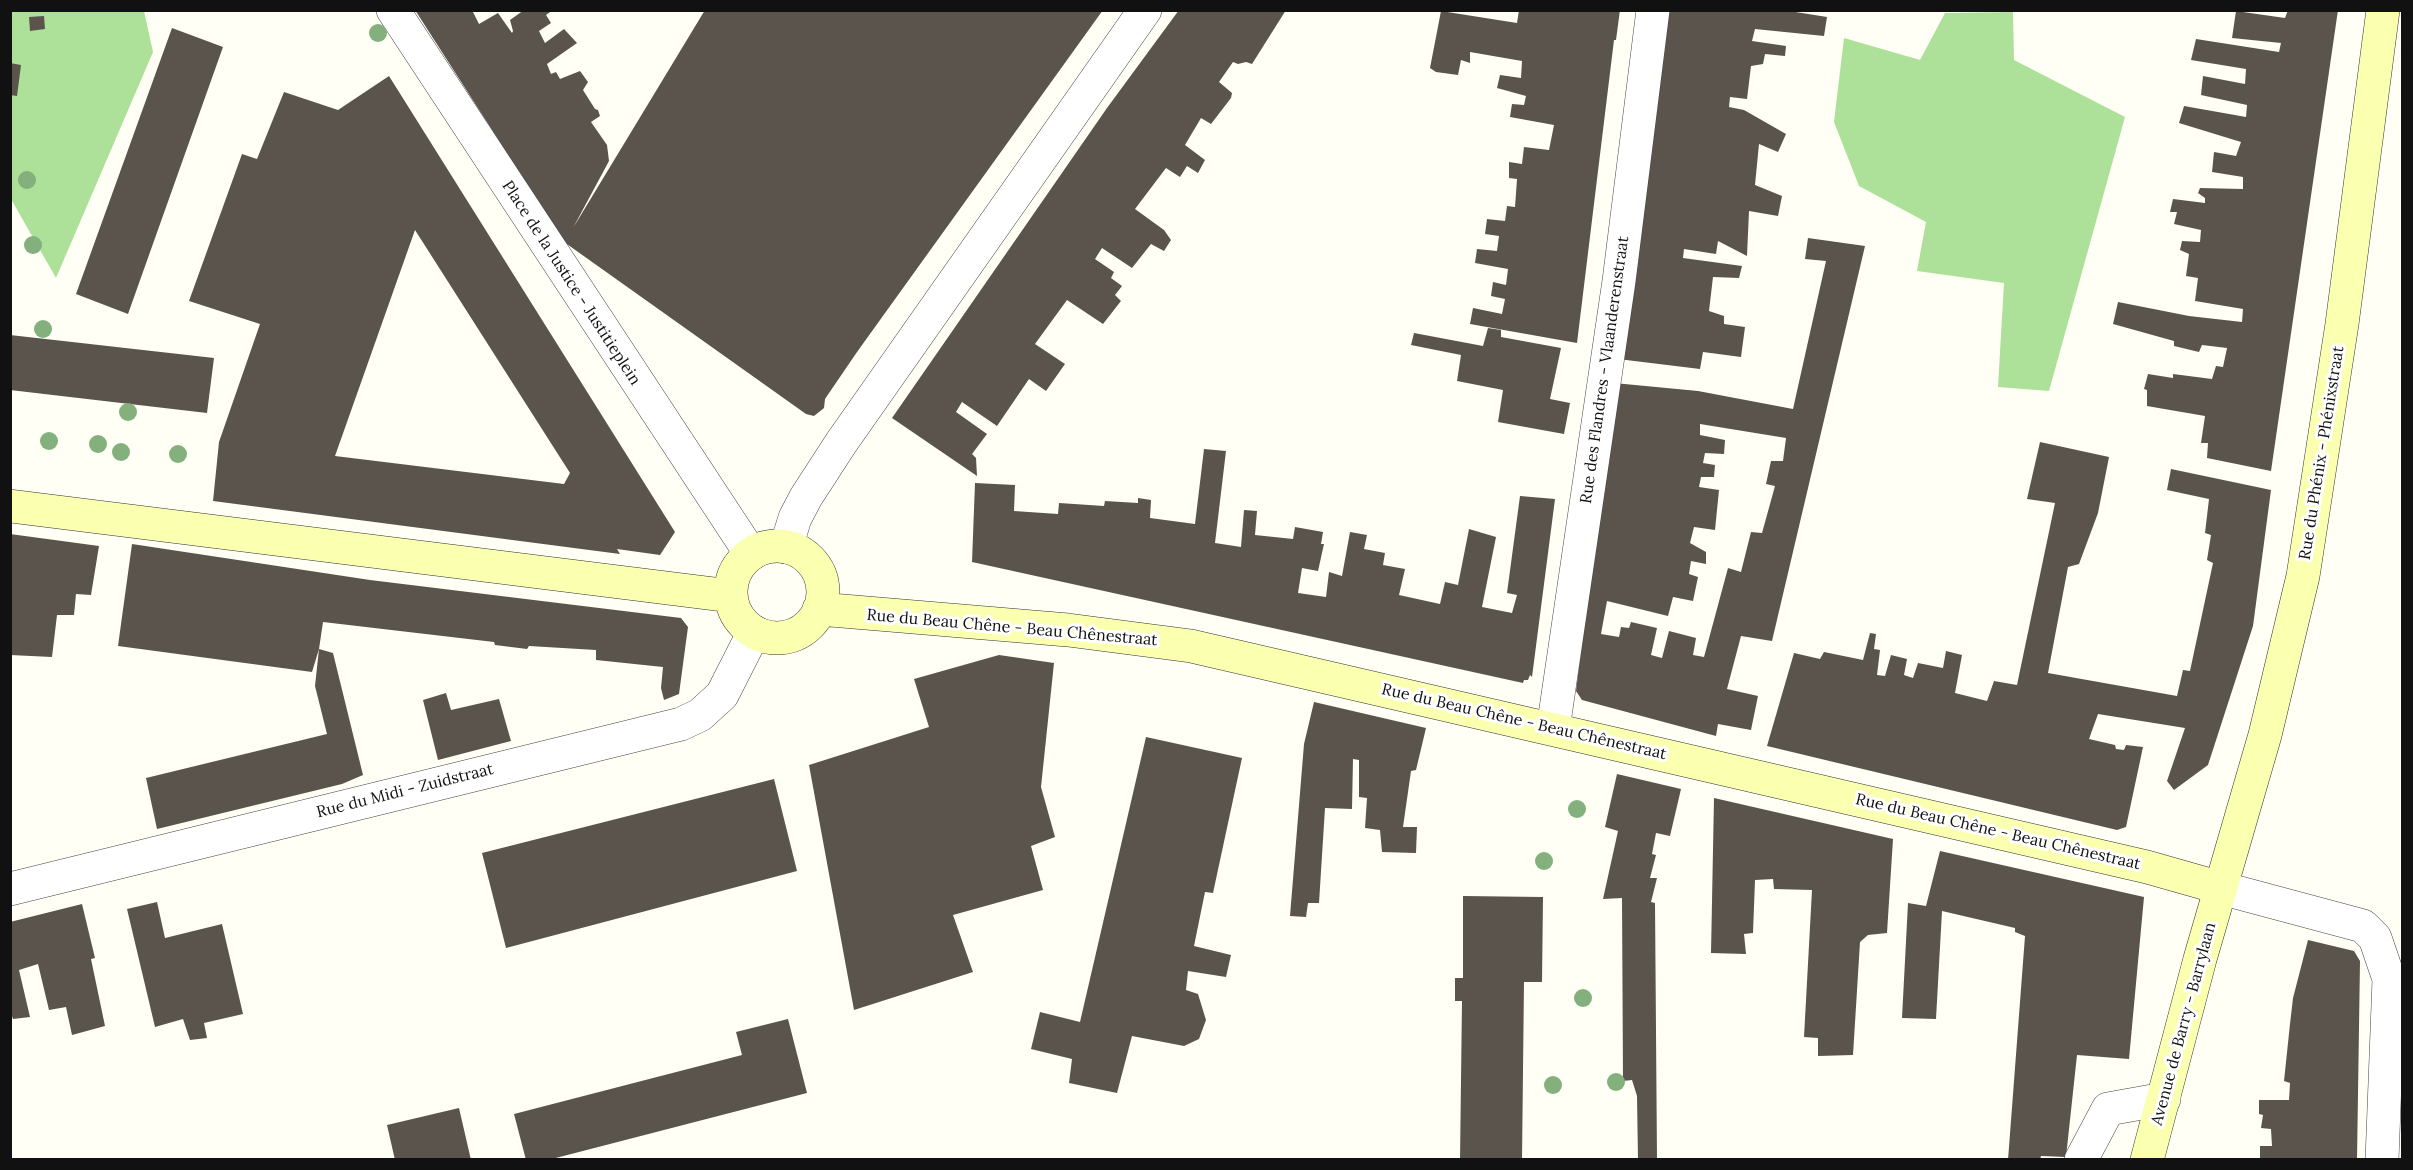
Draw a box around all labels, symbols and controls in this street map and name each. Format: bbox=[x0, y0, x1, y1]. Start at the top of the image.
street label: Place de la Justice - Justitieplein bbox=[498, 177, 644, 389]
street label: Rue des Flandres - Vlaanderenstraat bbox=[1577, 235, 1633, 505]
street label: Rue du Phénix - Phénixstraat bbox=[2296, 345, 2348, 561]
street label: Rue du Beau Chêne - Beau Chênestraat bbox=[866, 606, 1158, 650]
street label: Rue du Beau Chêne - Beau Chênestraat bbox=[1380, 680, 1668, 764]
street label: Rue du Midi - Zuidstraat bbox=[315, 760, 495, 822]
street label: Rue du Beau Chêne - Beau Chênestraat bbox=[1854, 790, 2142, 874]
street label: Avenue de Barry - Barrylaan bbox=[2148, 920, 2220, 1128]

